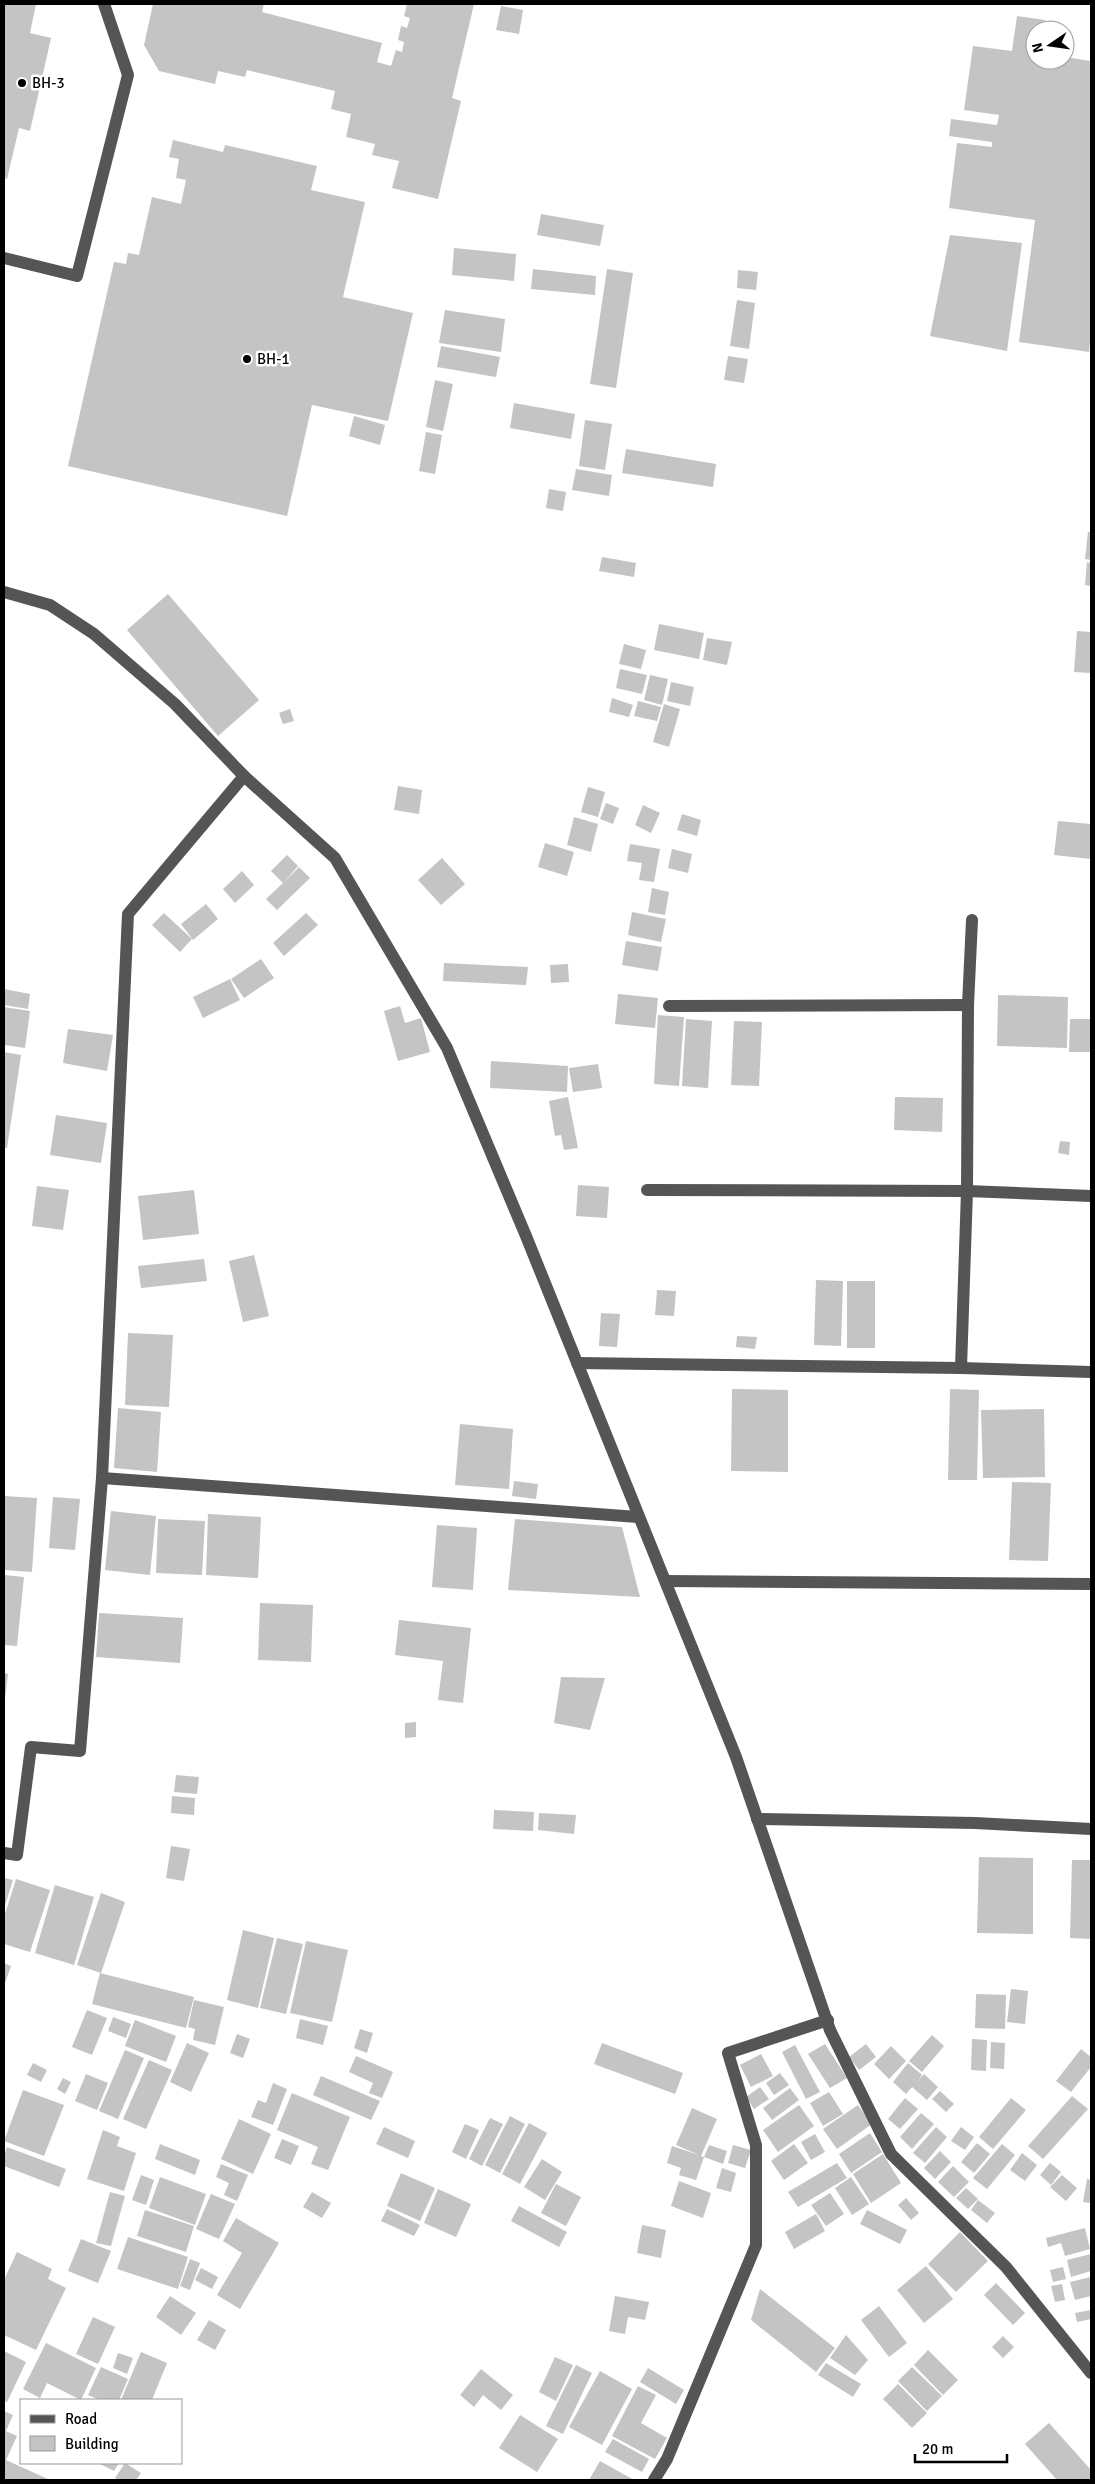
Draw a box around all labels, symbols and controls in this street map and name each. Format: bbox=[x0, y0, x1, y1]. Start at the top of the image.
north arrow bbox=[1025, 20, 1075, 70]
text: N bbox=[1028, 41, 1047, 54]
place label: BH-3 bbox=[32, 74, 65, 92]
marker: BH-3 bbox=[16, 77, 28, 89]
place label: BH-1 bbox=[257, 350, 290, 368]
marker: BH-1 bbox=[241, 353, 253, 365]
legend bbox=[20, 2399, 182, 2464]
text: Road bbox=[65, 2410, 97, 2428]
scale bar bbox=[915, 2432, 1008, 2464]
text: Building bbox=[65, 2435, 119, 2453]
text: 20 m bbox=[922, 2440, 953, 2458]

